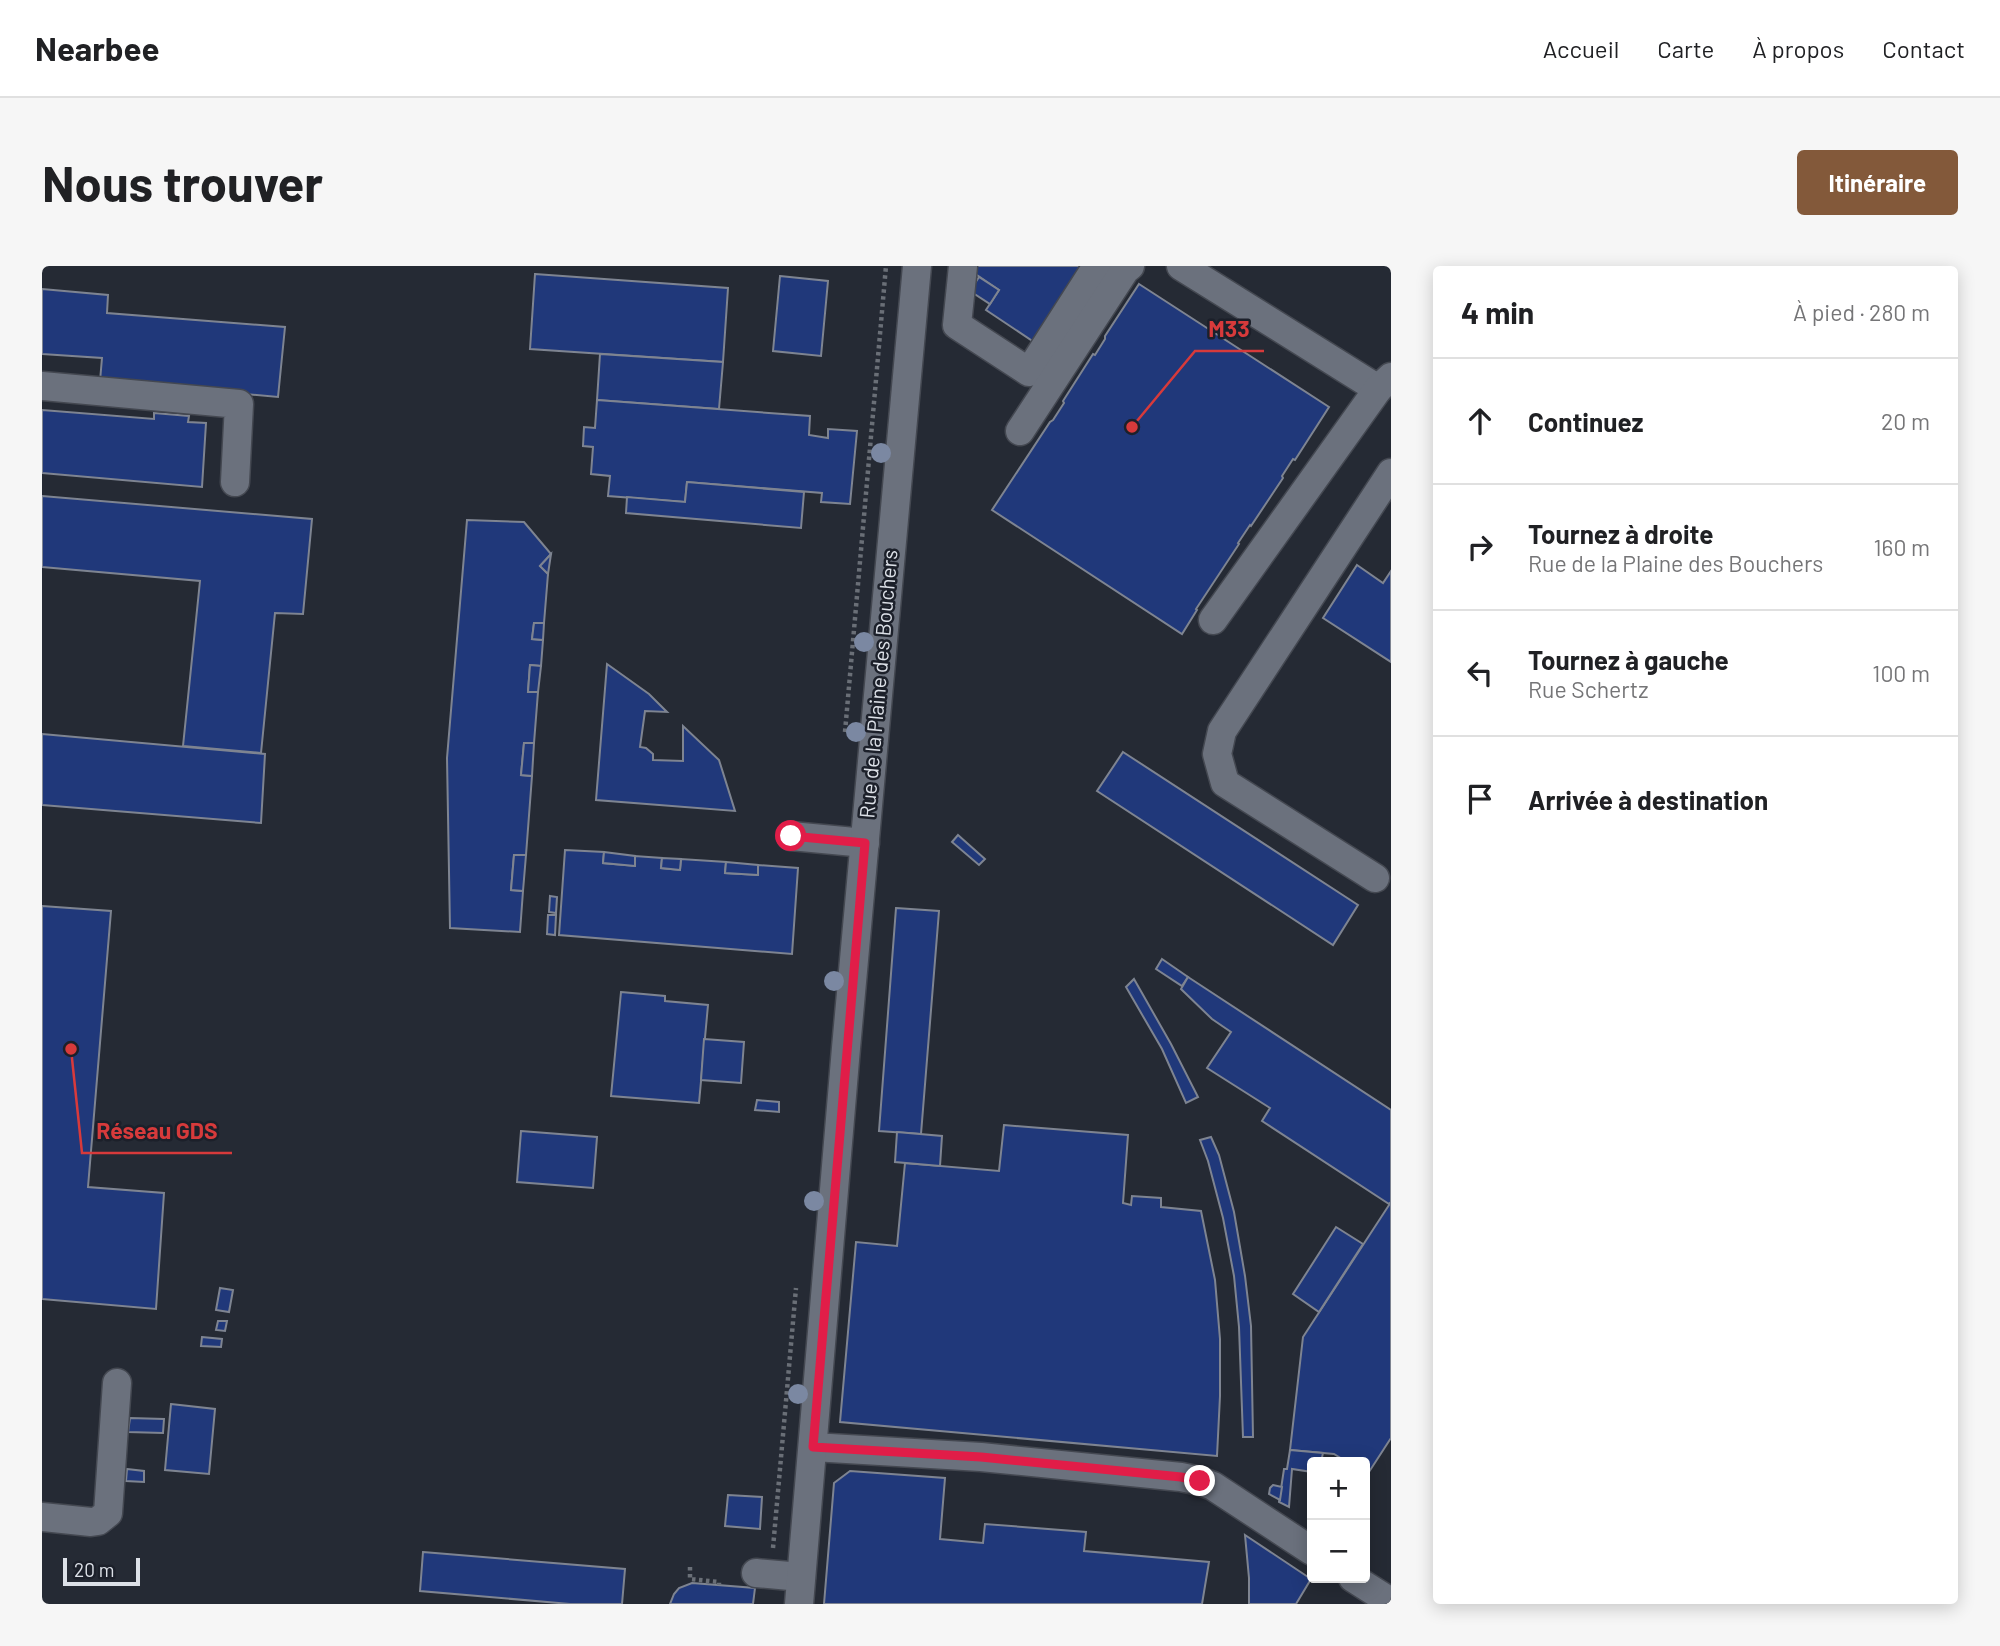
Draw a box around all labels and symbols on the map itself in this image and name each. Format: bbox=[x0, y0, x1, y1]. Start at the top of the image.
callout: M33 bbox=[1195, 307, 1264, 351]
text: M33 bbox=[1208, 314, 1250, 342]
street label: Rue de la Plaine des Bouchers bbox=[853, 548, 902, 819]
route start bbox=[775, 820, 806, 851]
callout: Réseau GDS bbox=[82, 1109, 232, 1153]
text: Réseau GDS bbox=[96, 1116, 218, 1144]
route end bbox=[1184, 1465, 1215, 1496]
scale bar bbox=[63, 1555, 140, 1587]

